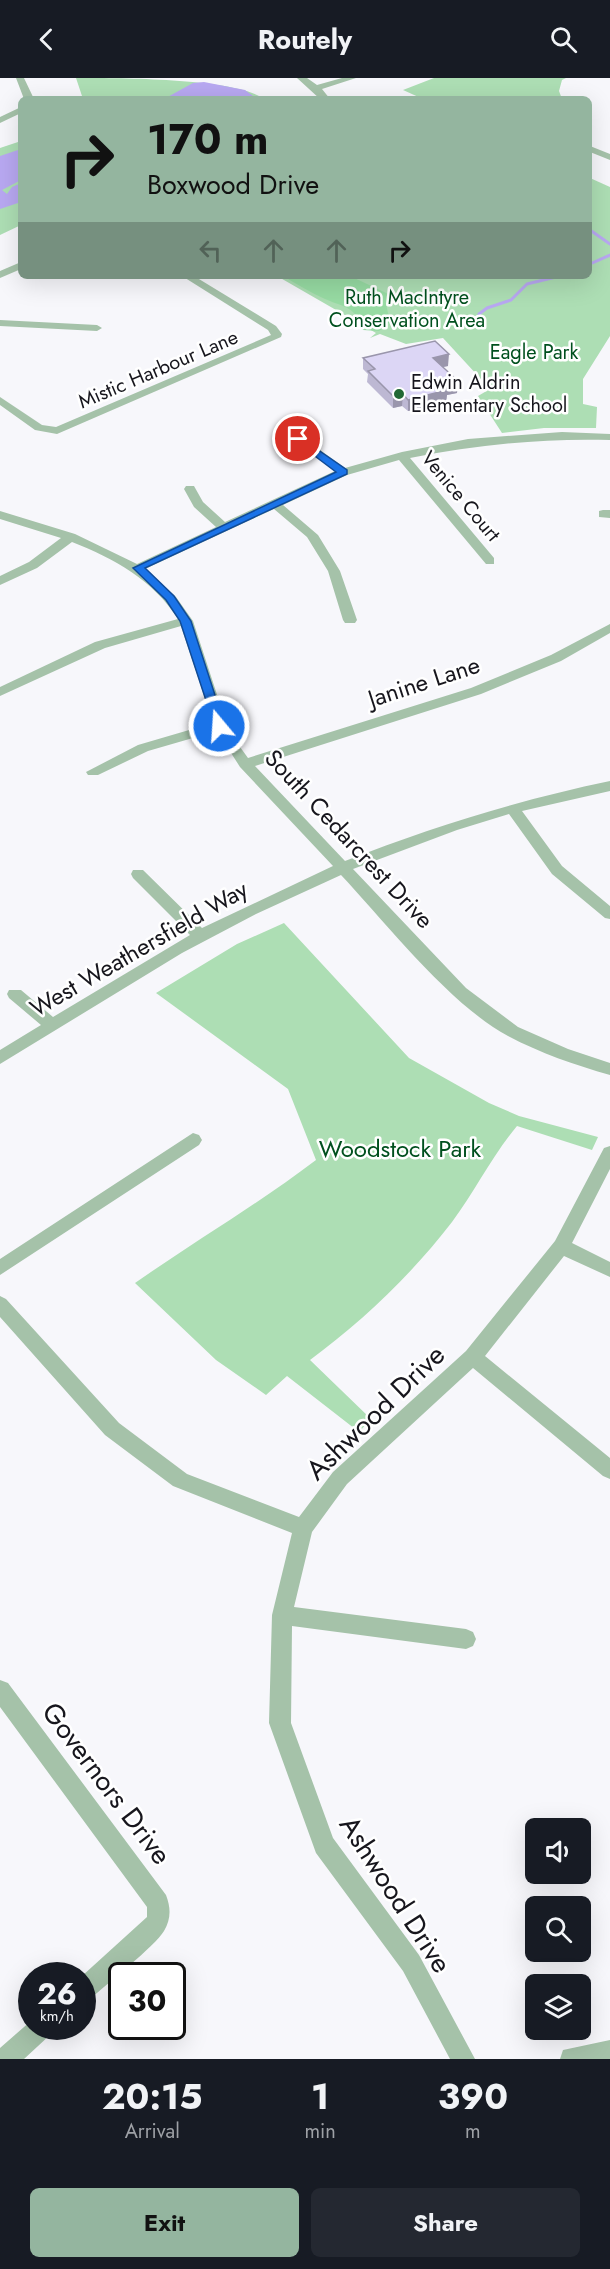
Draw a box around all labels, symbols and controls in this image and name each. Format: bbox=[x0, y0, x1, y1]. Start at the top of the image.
text: Routely bbox=[258, 20, 352, 59]
icon: back bbox=[30, 23, 63, 56]
icon: search bbox=[547, 23, 580, 56]
text: 170 m bbox=[147, 109, 269, 170]
icon: right bbox=[48, 120, 126, 198]
text: Boxwood Drive bbox=[147, 165, 319, 204]
icon: left bbox=[194, 234, 227, 267]
icon: ahead bbox=[257, 234, 290, 267]
icon: ahead bbox=[320, 234, 353, 267]
icon: right bbox=[383, 234, 416, 267]
park label: Ruth MacIntyre Conservation Area bbox=[329, 283, 485, 335]
street label: Mistic Harbour Lane bbox=[74, 323, 243, 416]
park label: Eagle Park bbox=[490, 338, 578, 367]
place label: Edwin Aldrin Elementary School bbox=[411, 368, 567, 420]
marker: Edwin Aldrin Elementary School bbox=[392, 387, 406, 401]
pin bbox=[272, 413, 323, 464]
icon: arrive bbox=[281, 422, 314, 455]
street label: Venice Court bbox=[414, 445, 507, 548]
street label: Janine Lane bbox=[361, 647, 484, 717]
position arrow bbox=[187, 694, 251, 758]
street label: South Cedarcrest Drive bbox=[257, 741, 442, 936]
street label: West Weathersfield Way bbox=[23, 872, 255, 1025]
park label: Woodstock Park bbox=[319, 1131, 482, 1166]
street label: Ashwood Drive bbox=[296, 1335, 454, 1490]
street label: Governors Drive bbox=[32, 1693, 181, 1873]
street label: Ashwood Drive bbox=[329, 1808, 462, 1981]
map controls bbox=[525, 1818, 591, 2040]
button: sound bbox=[525, 1818, 591, 1884]
button: search bbox=[525, 1896, 591, 1962]
speed limit sign: 30 bbox=[108, 1962, 186, 2040]
text: 26 bbox=[37, 1972, 77, 2015]
button: layers bbox=[525, 1974, 591, 2040]
text: km/h bbox=[40, 2005, 74, 2027]
text: 20:15 bbox=[102, 2070, 203, 2122]
text: 1 bbox=[311, 2070, 329, 2122]
text: 390 bbox=[438, 2070, 508, 2122]
text: Arrival bbox=[125, 2117, 180, 2146]
text: min bbox=[305, 2117, 336, 2146]
text: m bbox=[465, 2117, 481, 2146]
button: Exit bbox=[30, 2188, 299, 2257]
button: Share bbox=[311, 2188, 580, 2257]

